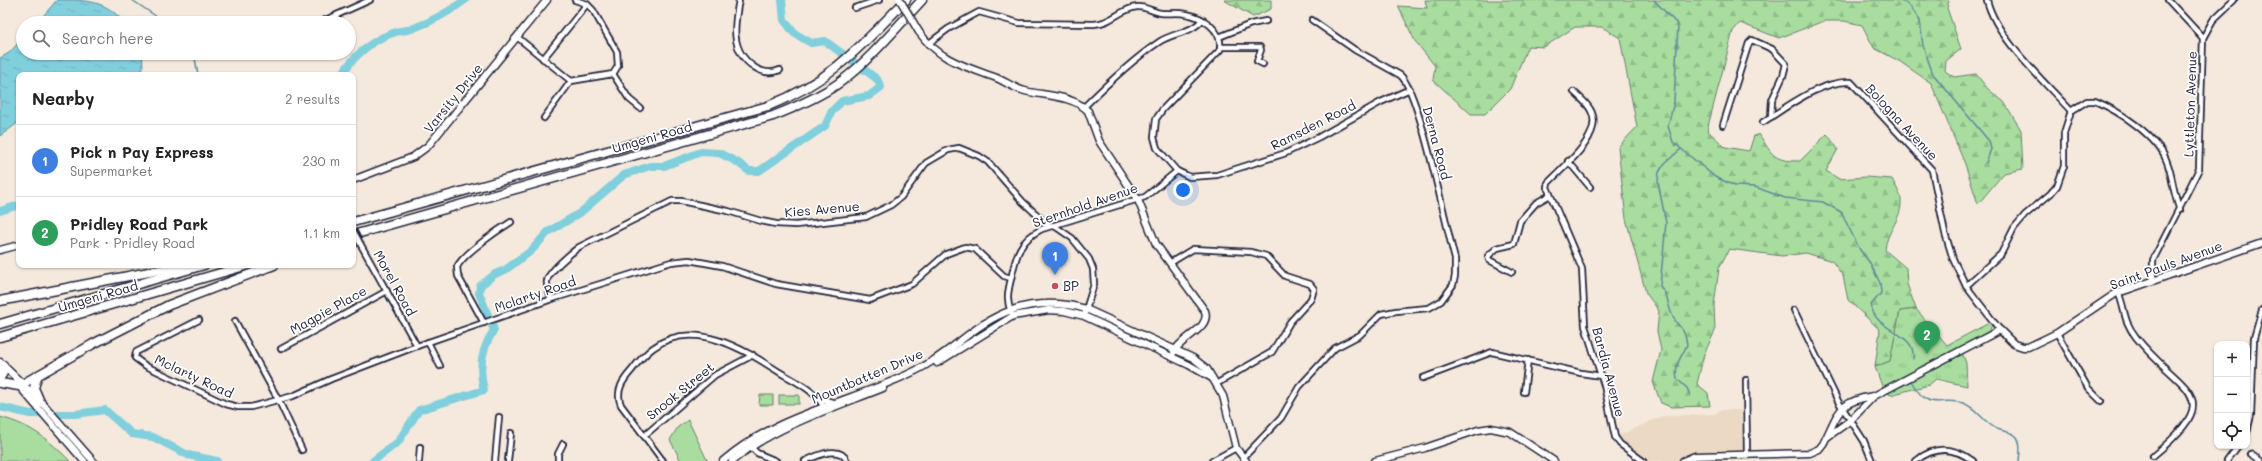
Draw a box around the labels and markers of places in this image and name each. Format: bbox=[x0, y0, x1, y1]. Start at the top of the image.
pin: 1 bbox=[1042, 242, 1068, 275]
place label: BP bbox=[1063, 277, 1079, 294]
marker: BP bbox=[1050, 281, 1060, 291]
pin: 2 bbox=[1914, 321, 1940, 354]

